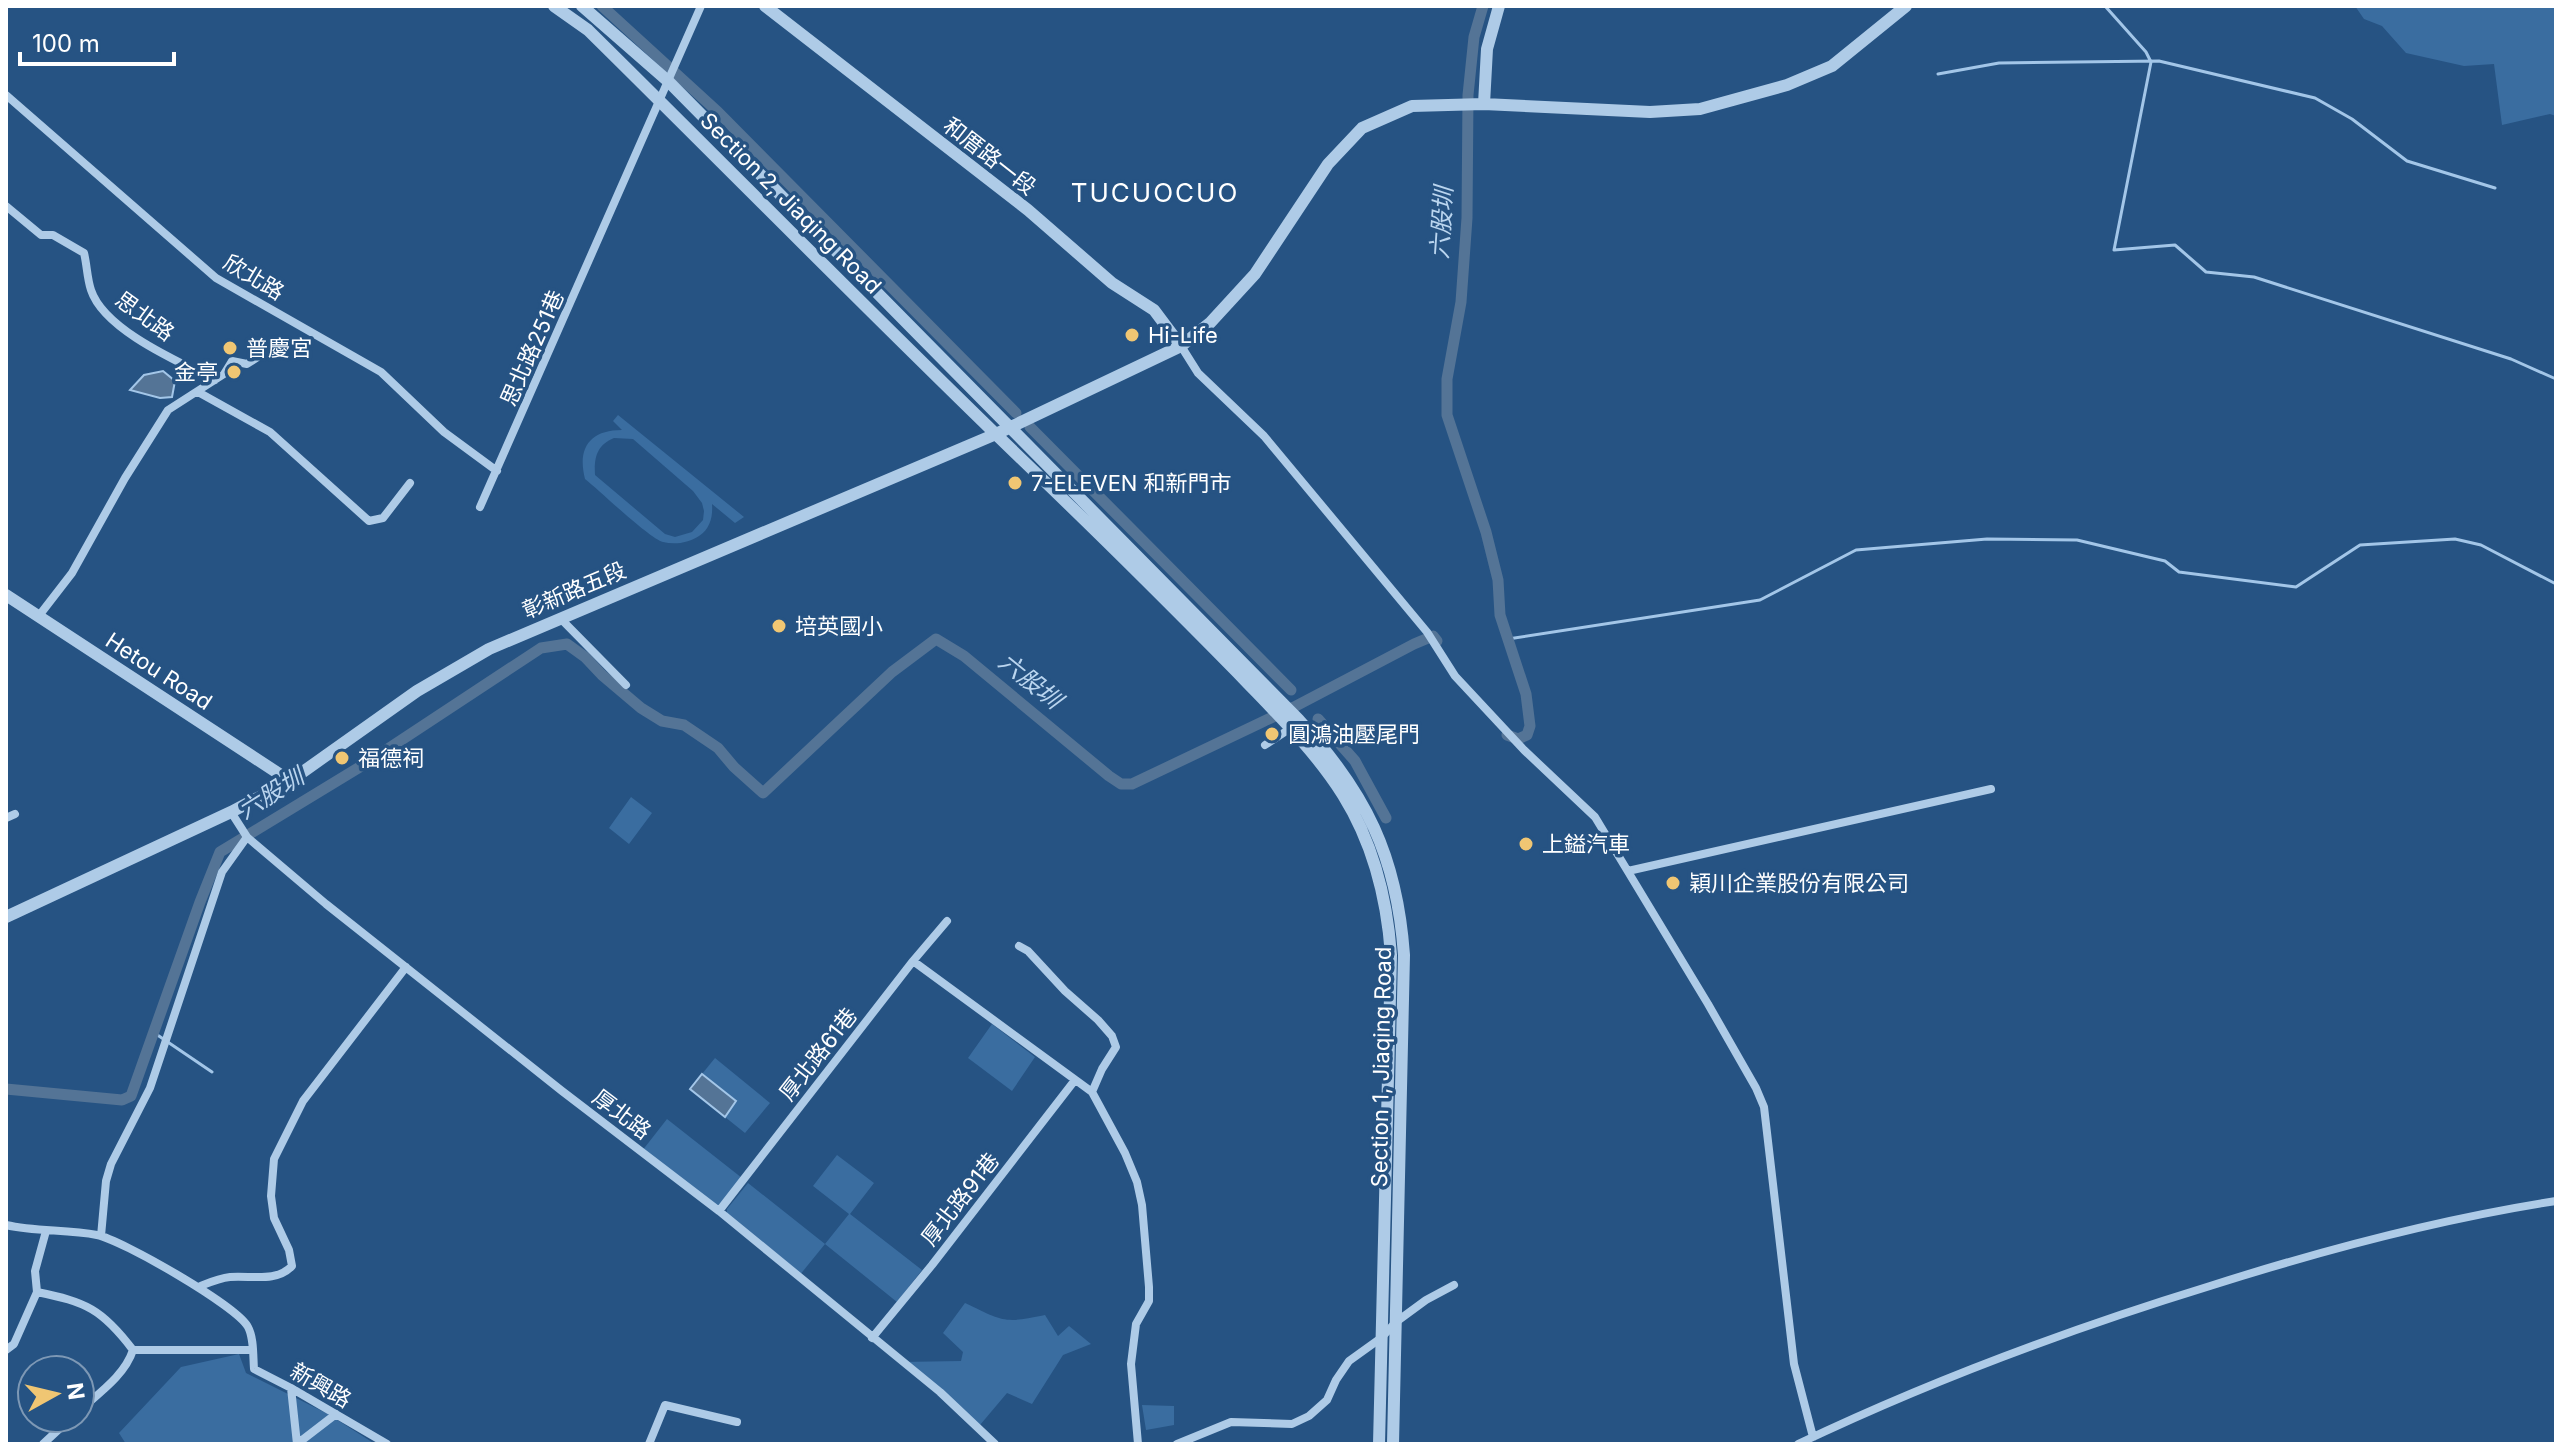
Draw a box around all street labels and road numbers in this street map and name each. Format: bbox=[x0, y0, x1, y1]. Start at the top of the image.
street label: Section 2, Jiaqing Road bbox=[695, 107, 887, 299]
street label: 和厝路一段 bbox=[939, 112, 1041, 200]
street label: 欣北路 bbox=[219, 249, 289, 305]
street label: 思北路 bbox=[111, 286, 179, 346]
street label: 思北路251巷 bbox=[495, 286, 569, 410]
street label: 彰新路五段 bbox=[518, 557, 630, 623]
street label: Hetou Road bbox=[101, 627, 217, 715]
street label: Section 1, Jiaqing Road bbox=[1366, 946, 1396, 1188]
street label: 厚北路61巷 bbox=[774, 1002, 862, 1106]
street label: 厚北路 bbox=[588, 1084, 656, 1144]
street label: 厚北路91巷 bbox=[916, 1147, 1004, 1251]
street label: 新興路 bbox=[286, 1357, 356, 1413]

